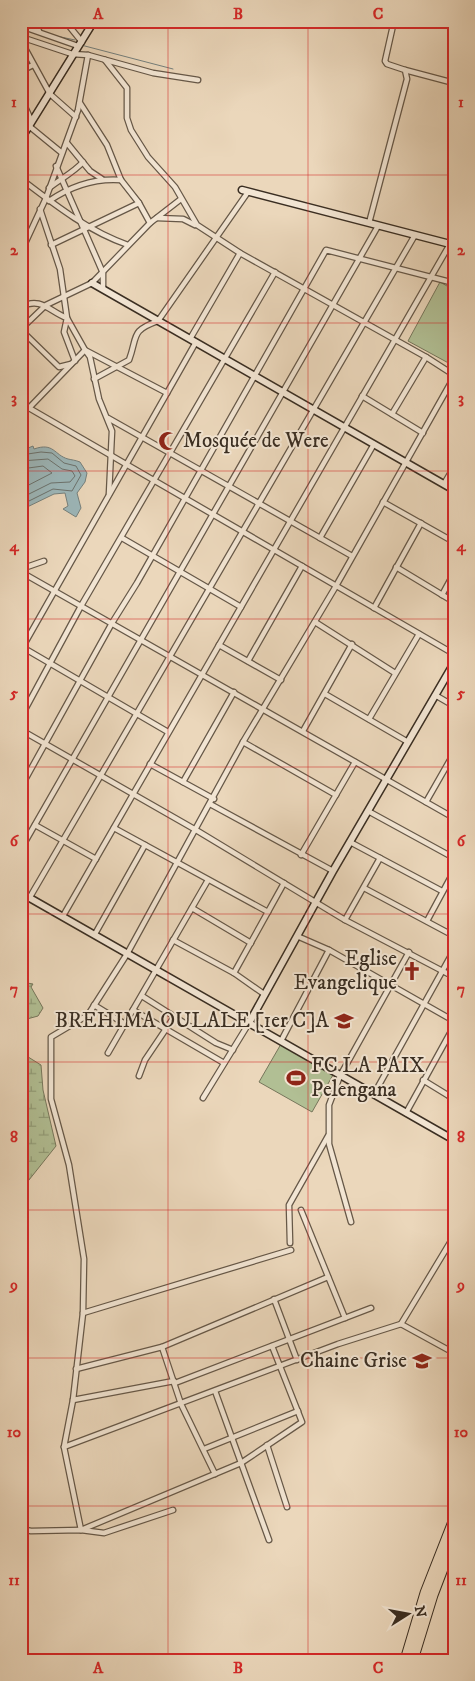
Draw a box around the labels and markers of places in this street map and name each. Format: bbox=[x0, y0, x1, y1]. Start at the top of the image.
place label: Mosquée de Were bbox=[183, 428, 329, 454]
mosque icon: Mosquée de Were bbox=[157, 430, 179, 452]
place label: Eglise Evangelique bbox=[294, 946, 397, 996]
church icon: Eglise Evangelique bbox=[401, 960, 423, 982]
place label: BREHIMA OULALE [1er C]A bbox=[55, 1008, 330, 1034]
school or university icon: BREHIMA OULALE [1er C]A bbox=[333, 1010, 355, 1032]
place label: FC LA PAIX Pelengana bbox=[311, 1053, 425, 1103]
sports icon: FC LA PAIX Pelengana bbox=[285, 1067, 307, 1089]
place label: Chaine Grise bbox=[300, 1348, 407, 1374]
school or university icon: Chaine Grise bbox=[411, 1350, 433, 1372]

